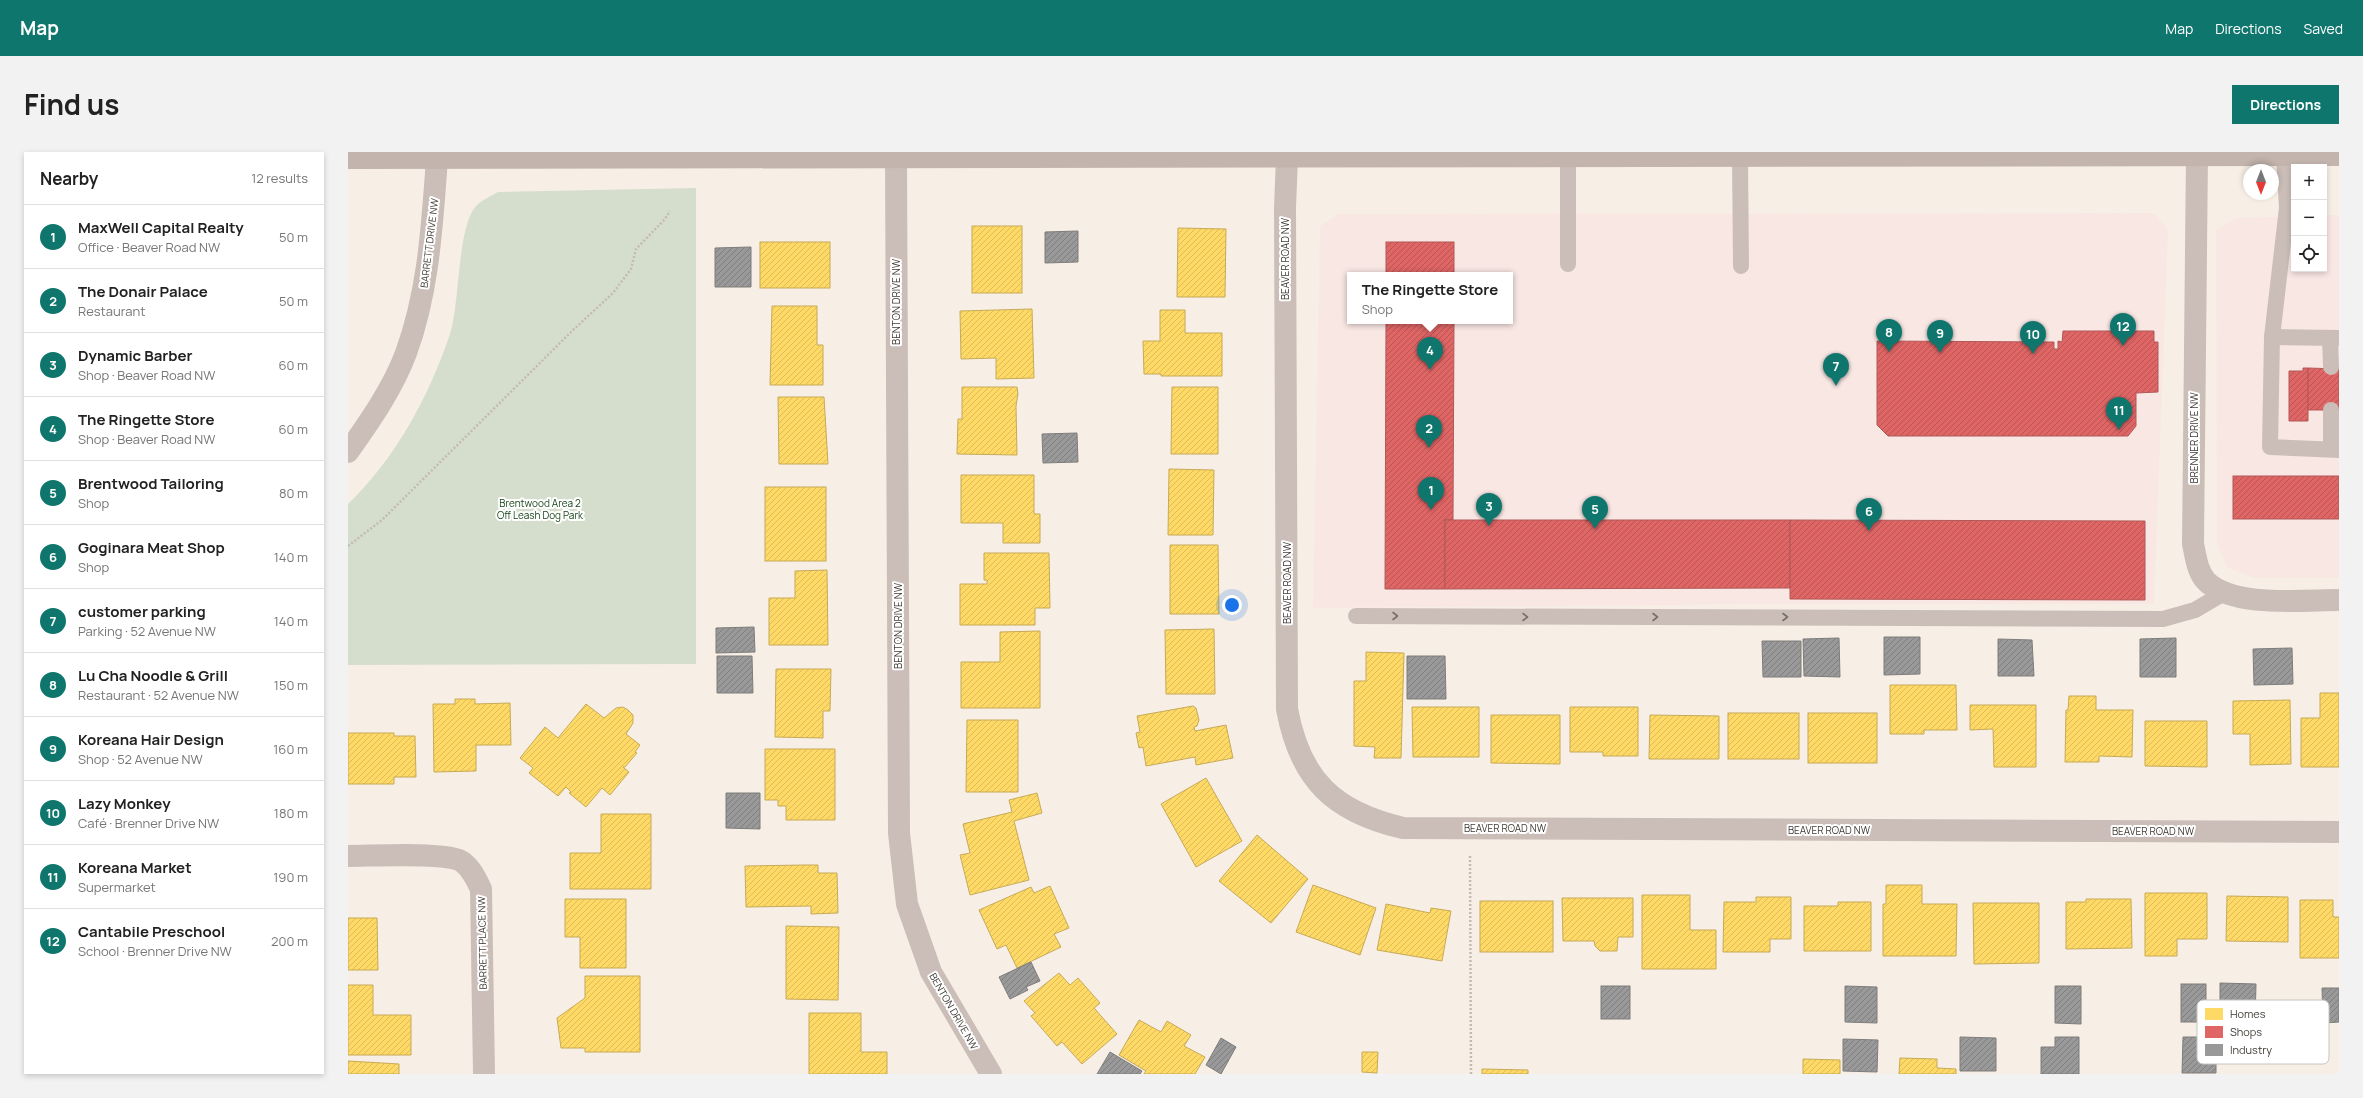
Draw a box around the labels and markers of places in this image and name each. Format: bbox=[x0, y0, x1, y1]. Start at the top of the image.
pin: 12 bbox=[2110, 313, 2136, 346]
pin: 8 bbox=[1876, 319, 1902, 352]
pin: 9 bbox=[1927, 320, 1953, 353]
pin: 10 bbox=[2020, 321, 2046, 354]
pin: 4 bbox=[1417, 337, 1443, 370]
pin: 7 bbox=[1823, 353, 1849, 386]
pin: 11 bbox=[2106, 397, 2132, 430]
pin: 2 bbox=[1416, 415, 1442, 448]
pin: 1 bbox=[1418, 477, 1444, 510]
pin: 3 bbox=[1476, 493, 1502, 526]
pin: 5 bbox=[1582, 496, 1608, 529]
pin: 6 bbox=[1856, 498, 1882, 531]

